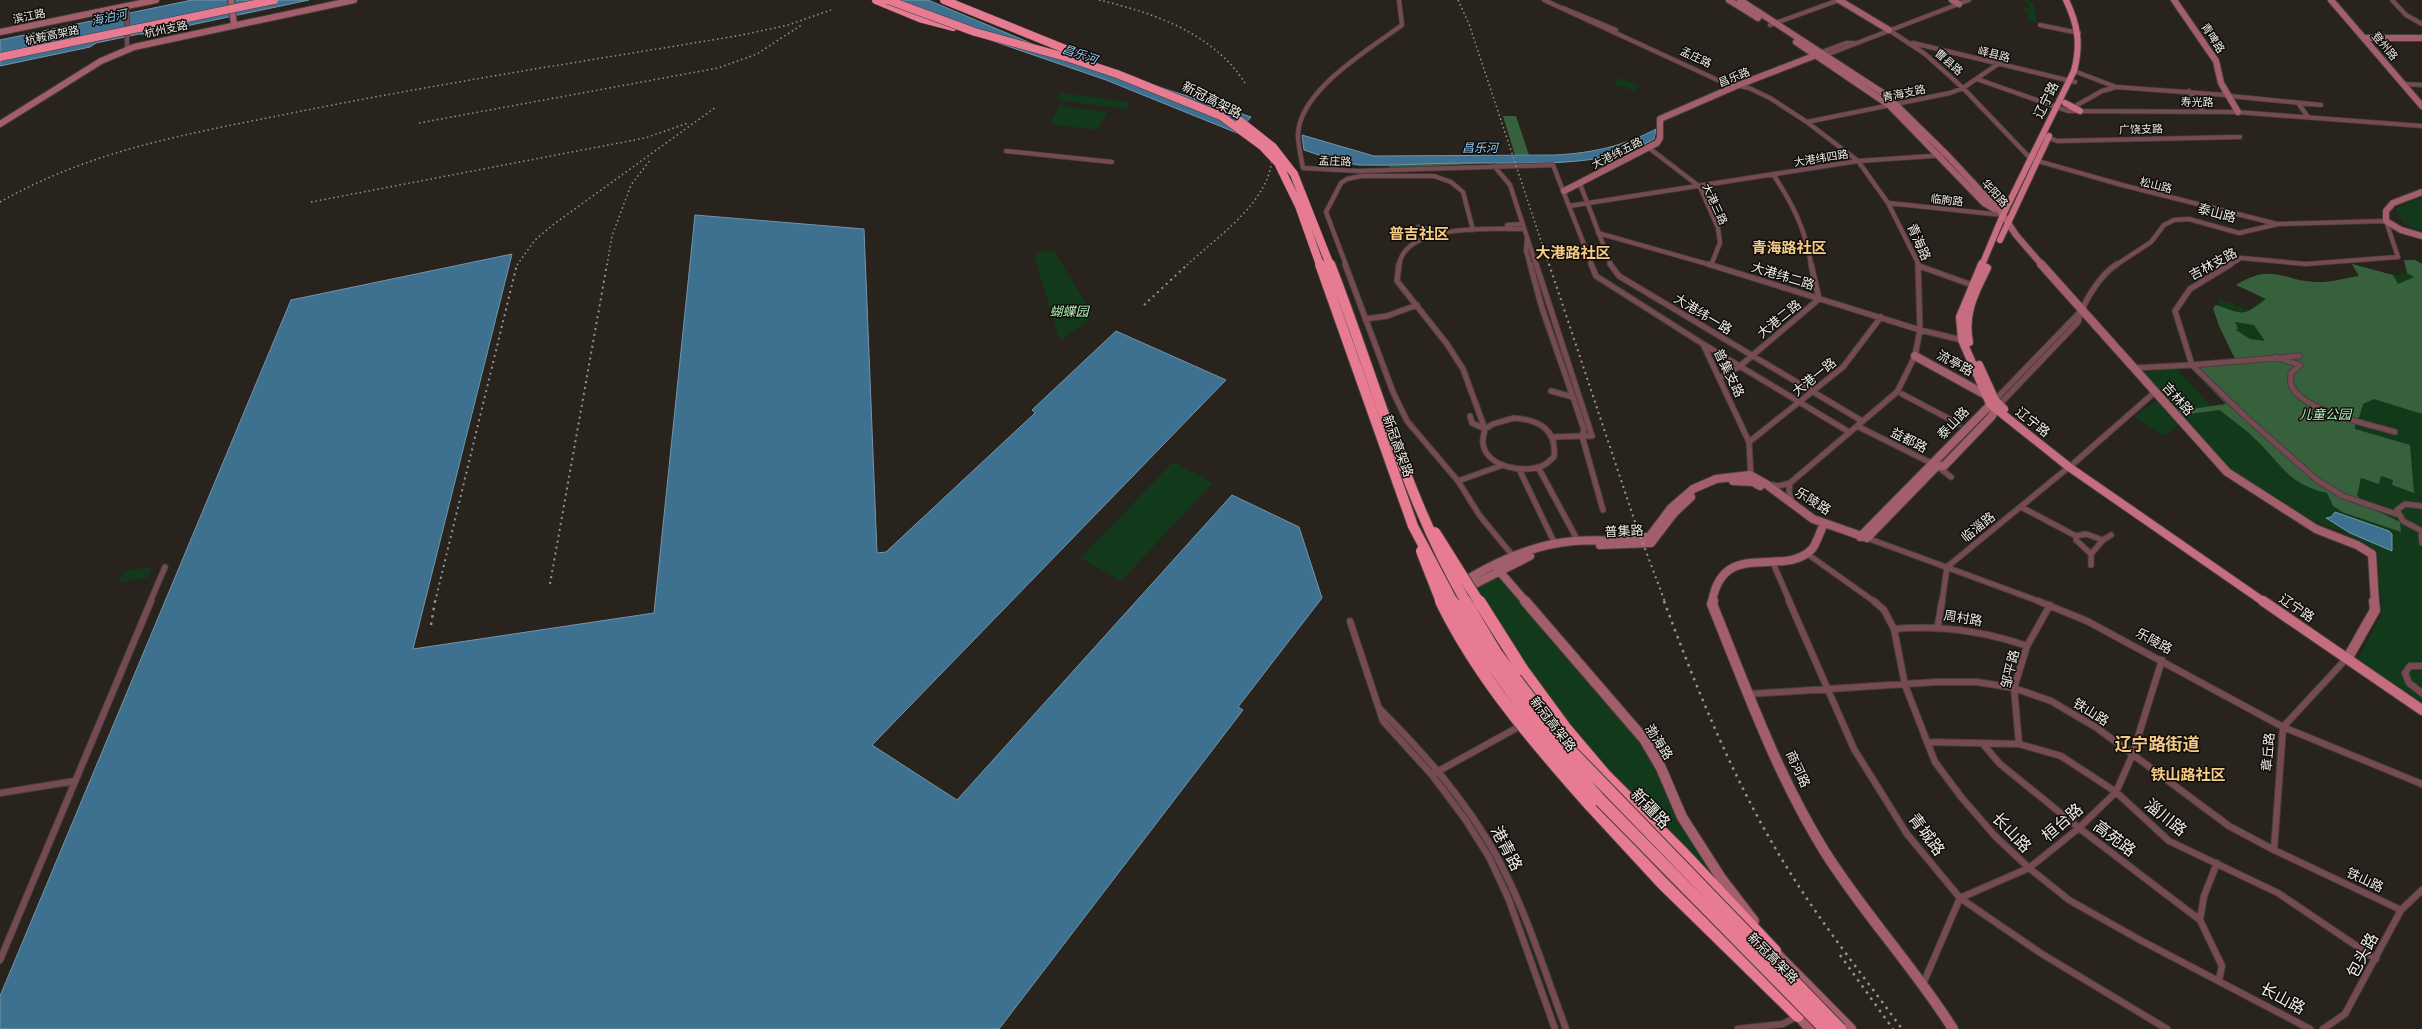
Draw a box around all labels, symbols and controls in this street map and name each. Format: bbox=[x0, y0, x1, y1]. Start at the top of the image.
street label: 滨江路 bbox=[11, 6, 47, 26]
water label: 海泊河 bbox=[90, 6, 130, 28]
street label: 杭州支路 bbox=[143, 18, 189, 40]
street label: 青啤路 bbox=[2198, 20, 2228, 56]
street label: 杭鞍高架路 bbox=[24, 22, 80, 48]
street label: 登州路 bbox=[2369, 29, 2401, 63]
water label: 昌乐河 bbox=[1061, 41, 1101, 68]
street label: 峄县路 bbox=[1976, 43, 2012, 65]
street label: 孟庄路 bbox=[1678, 44, 1714, 70]
street label: 曹县路 bbox=[1932, 46, 1966, 78]
street label: 昌乐路 bbox=[1716, 64, 1752, 90]
street label: 新冠高架路 bbox=[1179, 78, 1245, 122]
street label: 辽宁路 bbox=[2030, 79, 2062, 121]
street label: 青海支路 bbox=[1881, 82, 1927, 104]
street label: 寿光路 bbox=[2180, 95, 2214, 109]
street label: 广饶支路 bbox=[2119, 122, 2163, 136]
street label: 大港纬五路 bbox=[1589, 134, 1645, 172]
water label: 昌乐河 bbox=[1462, 140, 1500, 155]
street label: 大港纬四路 bbox=[1793, 147, 1849, 169]
street label: 孟庄路 bbox=[1318, 153, 1352, 169]
street label: 松山路 bbox=[2138, 174, 2174, 196]
street label: 华阳路 bbox=[1979, 176, 2011, 210]
street label: 大港三路 bbox=[1699, 181, 1731, 227]
street label: 临朐路 bbox=[1930, 191, 1964, 209]
street label: 泰山路 bbox=[2196, 200, 2238, 226]
street label: 青海路 bbox=[1903, 221, 1935, 263]
district label: 普吉社区 bbox=[1389, 224, 1449, 243]
district label: 青海路社区 bbox=[1751, 238, 1827, 257]
district label: 大港路社区 bbox=[1535, 243, 1611, 262]
street label: 吉林支路 bbox=[2186, 244, 2240, 284]
street label: 大港纬二路 bbox=[1749, 258, 1817, 294]
street label: 大港纬一路 bbox=[1671, 290, 1735, 338]
street label: 大港二路 bbox=[1753, 296, 1805, 342]
park label: 蝴蝶园 bbox=[1049, 303, 1090, 320]
street label: 普集支路 bbox=[1710, 346, 1748, 400]
street label: 流亭路 bbox=[1934, 346, 1976, 380]
street label: 大港一路 bbox=[1788, 354, 1840, 400]
street label: 吉林路 bbox=[2159, 379, 2197, 419]
street label: 泰山路 bbox=[1933, 403, 1973, 443]
street label: 辽宁路 bbox=[2012, 403, 2054, 441]
park label: 儿童公园 bbox=[2299, 406, 2353, 423]
street label: 新冠高架路 bbox=[1379, 413, 1417, 479]
street label: 益都路 bbox=[1888, 424, 1930, 456]
street label: 乐陵路 bbox=[1792, 483, 1834, 519]
street label: 临淄路 bbox=[1957, 508, 1999, 546]
street label: 普集路 bbox=[1604, 521, 1644, 541]
street label: 辽宁路 bbox=[2276, 590, 2318, 626]
street label: 周村路 bbox=[1942, 607, 1984, 629]
street label: 乐陵路 bbox=[2133, 624, 2175, 658]
street label: 邹平路 bbox=[1997, 648, 2023, 690]
street label: 新冠高架路 bbox=[1526, 693, 1580, 755]
street label: 铁山路 bbox=[2070, 694, 2112, 730]
street label: 渤海路 bbox=[1641, 721, 1677, 763]
street label: 章丘路 bbox=[2258, 732, 2278, 772]
district label: 辽宁路街道 bbox=[2115, 734, 2200, 755]
street label: 商河路 bbox=[1782, 748, 1814, 790]
district label: 铁山路社区 bbox=[2150, 765, 2226, 784]
street label: 新疆路 bbox=[1627, 784, 1675, 832]
street label: 淄川路 bbox=[2141, 794, 2191, 840]
street label: 桓台路 bbox=[2037, 799, 2087, 845]
street label: 长山路 bbox=[1988, 808, 2036, 856]
street label: 青城路 bbox=[1905, 809, 1949, 859]
street label: 高苑路 bbox=[2090, 816, 2140, 860]
street label: 港青路 bbox=[1487, 822, 1527, 874]
street label: 铁山路 bbox=[2344, 864, 2386, 896]
street label: 新冠高架路 bbox=[1744, 929, 1802, 987]
street label: 包头路 bbox=[2342, 929, 2382, 981]
street label: 长山路 bbox=[2257, 978, 2309, 1018]

